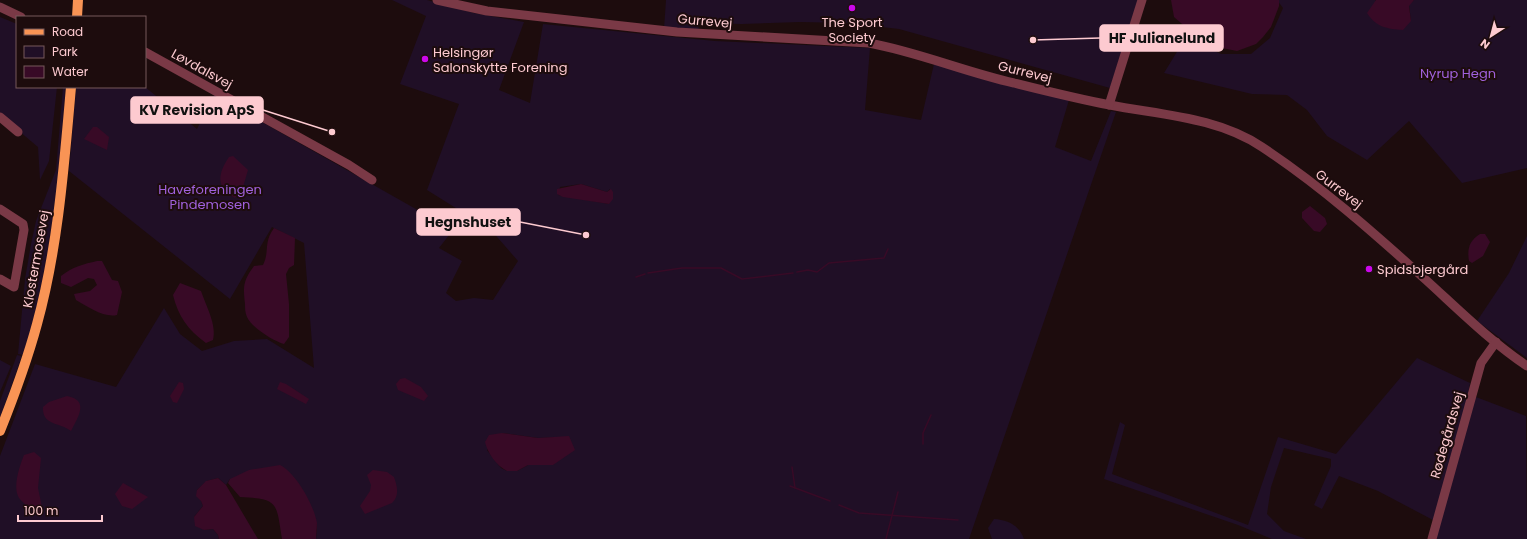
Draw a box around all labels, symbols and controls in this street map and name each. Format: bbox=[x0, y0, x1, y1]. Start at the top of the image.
marker: The Sport Society bbox=[847, 3, 857, 13]
street label: Gurrevej bbox=[677, 9, 733, 33]
place label: The Sport Society bbox=[821, 13, 883, 47]
legend bbox=[16, 16, 146, 88]
north arrow bbox=[1471, 16, 1511, 56]
text: Road bbox=[52, 23, 83, 40]
callout: HF Julianelund bbox=[1100, 25, 1223, 51]
text: HF Julianelund bbox=[1109, 28, 1215, 48]
text: N bbox=[1477, 35, 1493, 53]
text: Park bbox=[52, 43, 79, 60]
place label: Helsingør Salonskytte Forening bbox=[433, 43, 567, 77]
street label: Løvdalsvej bbox=[168, 44, 236, 94]
marker: Helsingør Salonskytte Forening bbox=[420, 54, 430, 64]
street label: Gurrevej bbox=[996, 56, 1054, 88]
text: Water bbox=[52, 63, 89, 80]
park label: Nyrup Hegn bbox=[1420, 64, 1496, 83]
callout: KV Revision ApS bbox=[131, 97, 263, 123]
text: KV Revision ApS bbox=[139, 100, 255, 120]
street label: Gurrevej bbox=[1311, 165, 1367, 213]
park label: Haveforeningen Pindemosen bbox=[158, 180, 262, 214]
street label: Klostermosevej bbox=[18, 209, 54, 309]
callout: Hegnshuset bbox=[417, 209, 520, 235]
text: Hegnshuset bbox=[425, 212, 512, 232]
place label: Spidsbjergård bbox=[1377, 260, 1468, 279]
marker: Spidsbjergård bbox=[1364, 264, 1374, 274]
street label: Rødegårdsvej bbox=[1426, 389, 1468, 481]
scale bar bbox=[18, 497, 102, 523]
text: 100 m bbox=[24, 502, 58, 519]

